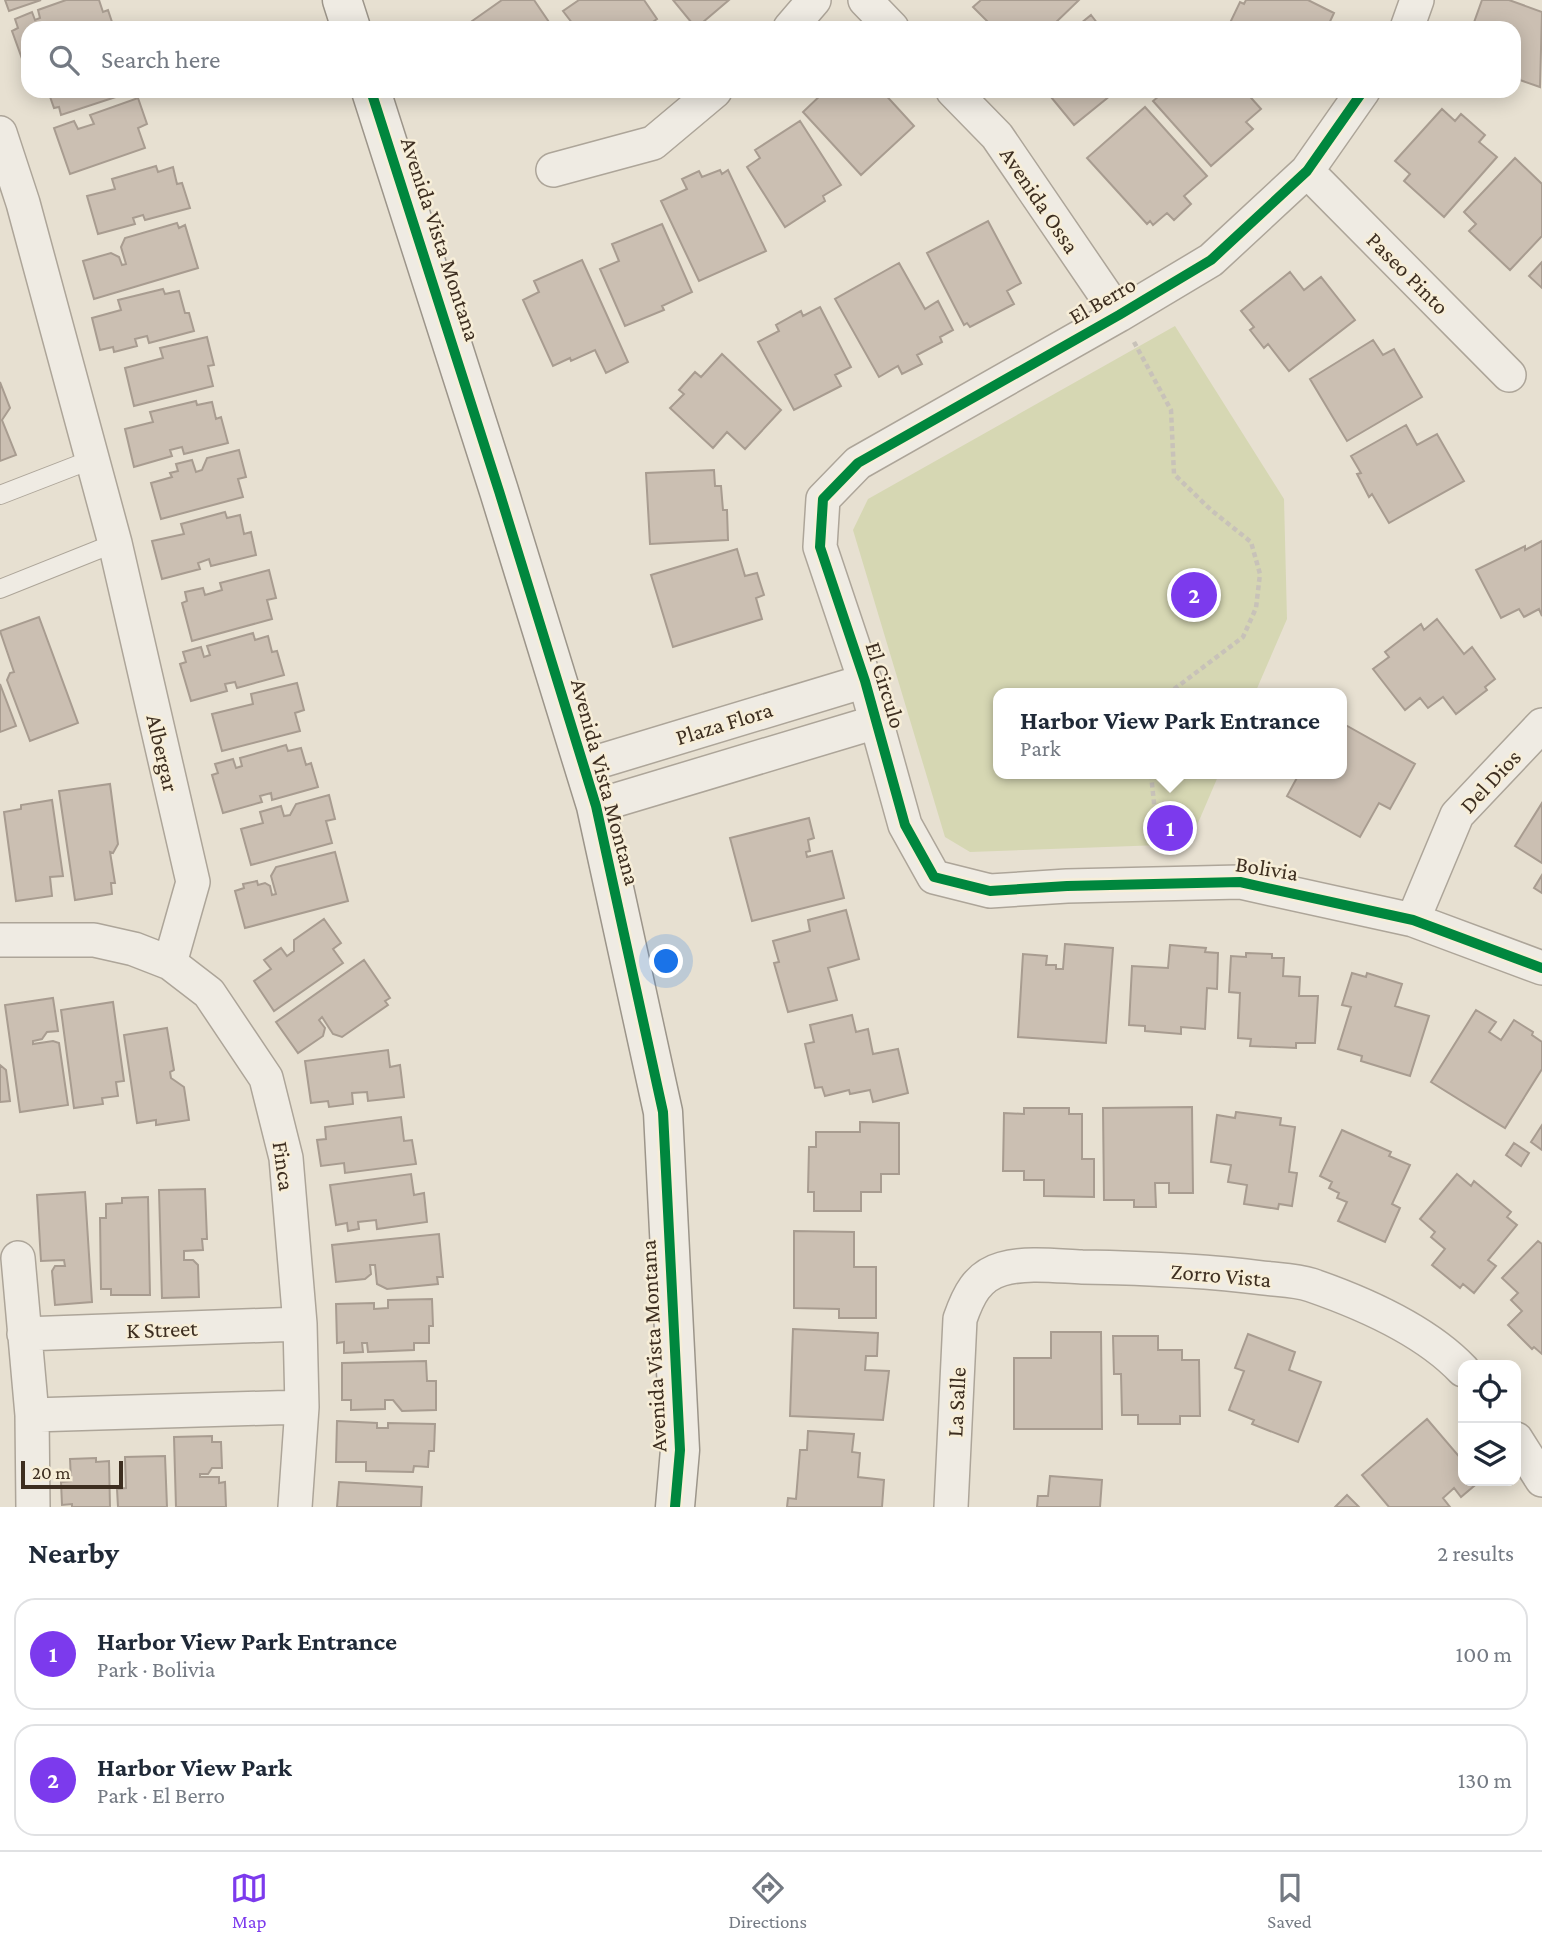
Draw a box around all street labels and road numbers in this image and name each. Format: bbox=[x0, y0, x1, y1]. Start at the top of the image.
street label: Avenida Vista Montana bbox=[396, 134, 486, 345]
street label: Avenida Ossa bbox=[995, 142, 1085, 258]
street label: Paseo Pinto bbox=[1362, 227, 1454, 319]
street label: El Berro bbox=[1064, 271, 1140, 329]
street label: El Circulo bbox=[861, 638, 911, 732]
street label: Avenida Vista Montana bbox=[566, 676, 646, 888]
street label: Plaza Flora bbox=[672, 696, 776, 750]
street label: Albergar bbox=[141, 712, 185, 794]
street label: Del Dios bbox=[1454, 744, 1526, 818]
street label: Bolivia bbox=[1234, 850, 1301, 886]
street label: Finca bbox=[268, 1140, 300, 1193]
street label: Avenida Vista Montana bbox=[634, 1239, 672, 1453]
street label: Zorro Vista bbox=[1170, 1258, 1273, 1292]
street label: K Street bbox=[126, 1315, 199, 1343]
street label: La Salle bbox=[941, 1366, 971, 1438]

